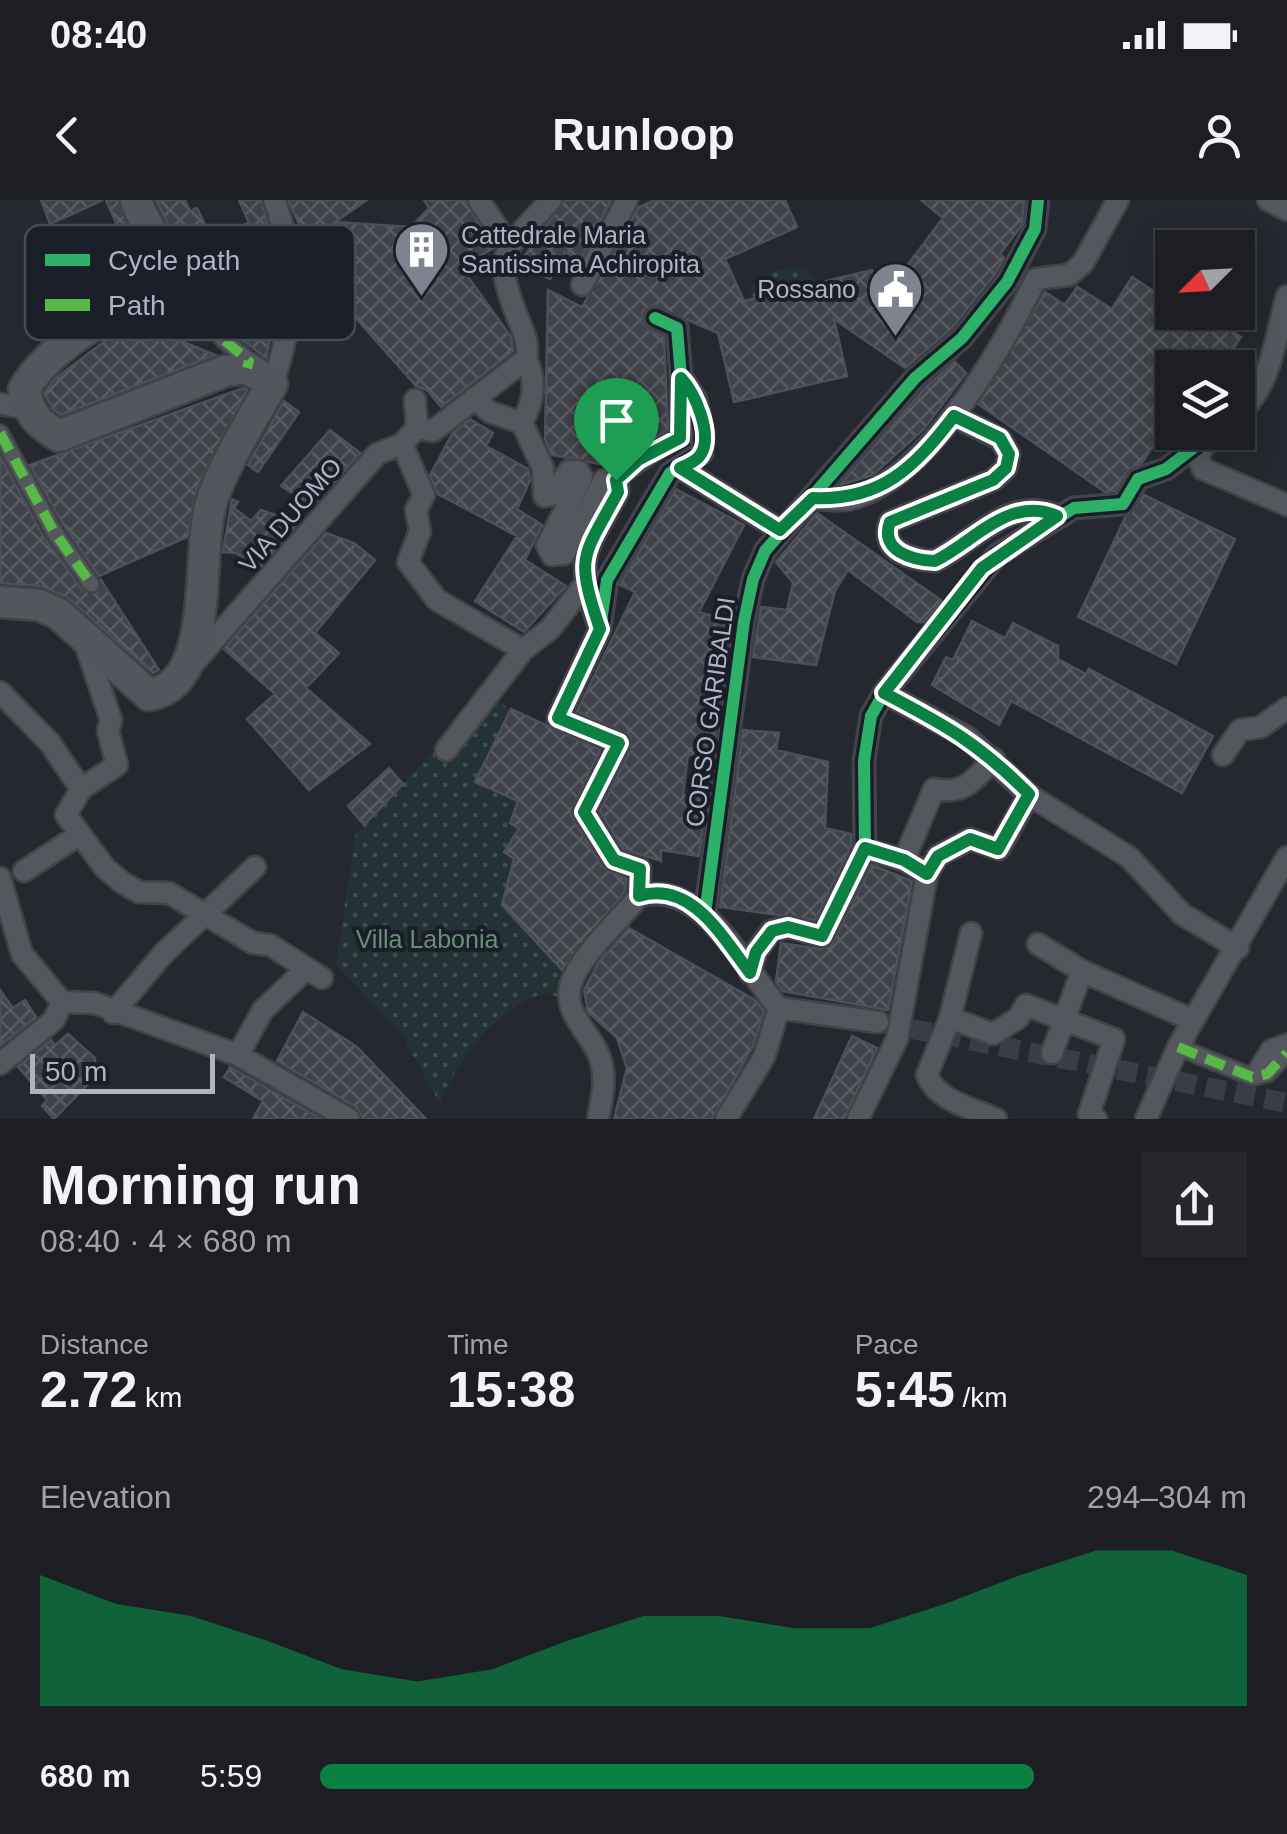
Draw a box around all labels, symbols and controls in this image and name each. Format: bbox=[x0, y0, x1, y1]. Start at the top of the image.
text: 08:40 bbox=[50, 14, 147, 56]
icon: back bbox=[40, 108, 95, 163]
icon: person bbox=[1192, 108, 1247, 163]
text: Runloop bbox=[552, 109, 735, 160]
building icon: Cattedrale Maria Santissima Achiropita bbox=[392, 219, 452, 298]
place label: Cattedrale Maria Santissima Achiropita bbox=[461, 221, 700, 278]
legend bbox=[25, 225, 355, 340]
north arrow bbox=[1155, 230, 1255, 330]
map controls bbox=[1155, 230, 1255, 450]
text: Cycle path bbox=[108, 245, 240, 276]
public building icon: Rossano bbox=[865, 259, 925, 338]
place label: Rossano bbox=[757, 275, 856, 303]
text: Path bbox=[108, 290, 166, 321]
button: layers bbox=[1155, 350, 1255, 450]
pin bbox=[574, 378, 659, 481]
icon: arrive bbox=[589, 393, 644, 448]
street label: VIA DUOMO bbox=[233, 452, 347, 578]
street label: CORSO GARIBALDI bbox=[680, 595, 740, 829]
park label: Villa Labonia bbox=[356, 925, 498, 953]
scale bar bbox=[30, 1049, 215, 1094]
text: 50 m bbox=[45, 1056, 107, 1087]
button: share bbox=[1142, 1152, 1247, 1257]
text: Morning run bbox=[40, 1154, 361, 1216]
text: 08:40 · 4 × 680 m bbox=[40, 1223, 292, 1259]
text: Distance bbox=[40, 1329, 149, 1360]
text: Time bbox=[447, 1329, 509, 1360]
text: Pace bbox=[855, 1329, 918, 1360]
text: 2.72 bbox=[40, 1362, 137, 1418]
text: 15:38 bbox=[447, 1362, 575, 1418]
text: 5:45 bbox=[855, 1362, 955, 1418]
text: km bbox=[137, 1382, 182, 1413]
text: /km bbox=[955, 1382, 1008, 1413]
text: Elevation bbox=[40, 1479, 172, 1515]
text: 294–304 m bbox=[1087, 1479, 1247, 1515]
text: 680 m bbox=[40, 1758, 131, 1794]
text: 5:59 bbox=[200, 1758, 262, 1794]

